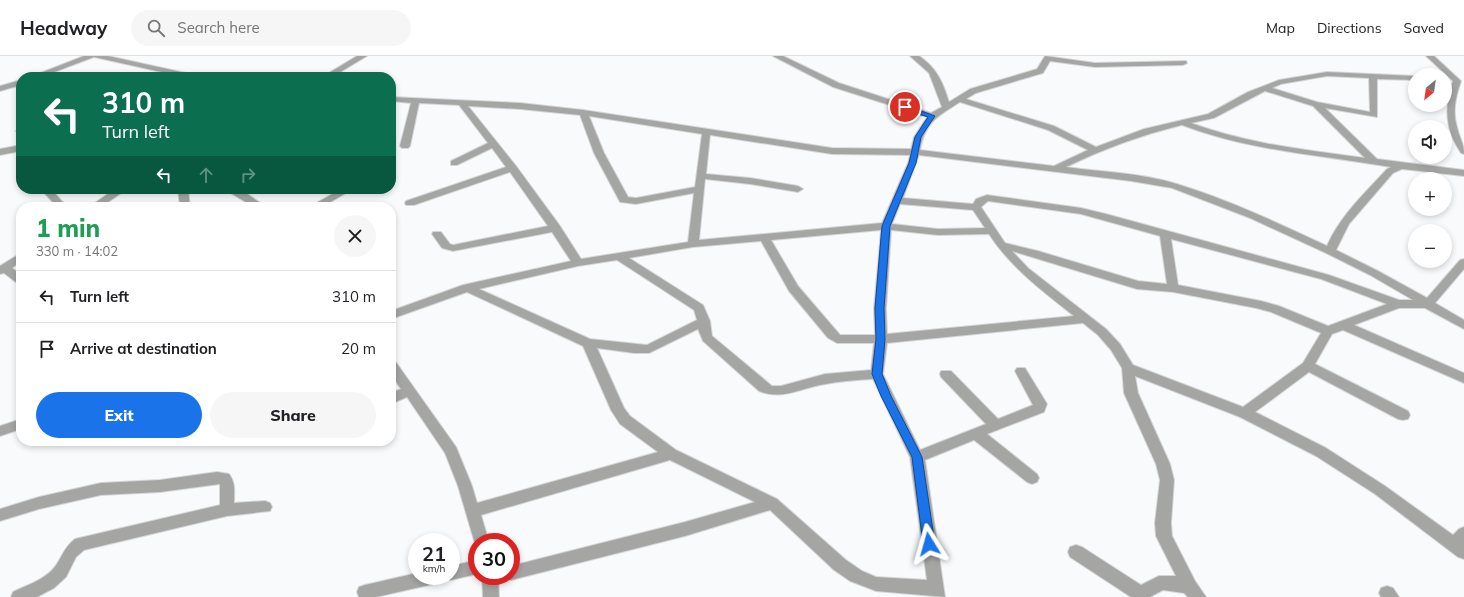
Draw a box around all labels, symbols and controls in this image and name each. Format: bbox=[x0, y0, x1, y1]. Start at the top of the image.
search box bbox=[131, 10, 411, 46]
text: Headway bbox=[20, 16, 107, 40]
icon: search bbox=[145, 17, 167, 39]
text: Search here bbox=[177, 18, 260, 37]
text: Map bbox=[1266, 19, 1295, 37]
text: Directions bbox=[1317, 19, 1382, 37]
text: Saved bbox=[1404, 19, 1444, 37]
north arrow bbox=[1408, 68, 1452, 112]
map controls bbox=[1408, 68, 1452, 268]
text: 310 m bbox=[102, 85, 185, 120]
icon: left bbox=[36, 88, 88, 140]
pin bbox=[888, 90, 922, 124]
icon: arrive bbox=[894, 96, 916, 118]
text: Turn left bbox=[102, 120, 170, 143]
button: sound bbox=[1408, 120, 1452, 164]
icon: left bbox=[153, 164, 175, 186]
icon: ahead bbox=[195, 164, 217, 186]
icon: right bbox=[237, 164, 259, 186]
button: + bbox=[1408, 172, 1452, 216]
text: 1 min bbox=[36, 213, 100, 243]
button: close bbox=[334, 215, 376, 257]
button: − bbox=[1408, 224, 1452, 268]
text: 330 m · 14:02 bbox=[36, 243, 118, 259]
icon: left bbox=[36, 286, 58, 308]
text: Turn left bbox=[70, 287, 129, 306]
text: 310 m bbox=[332, 287, 376, 306]
icon: arrive bbox=[36, 338, 58, 360]
text: Arrive at destination bbox=[70, 339, 217, 358]
text: 20 m bbox=[341, 339, 376, 358]
button: Exit bbox=[36, 392, 202, 438]
button: Share bbox=[210, 392, 376, 438]
position arrow bbox=[908, 523, 950, 565]
speed limit sign: 30 bbox=[468, 533, 520, 585]
text: 21 bbox=[422, 541, 446, 566]
text: km/h bbox=[423, 562, 445, 575]

